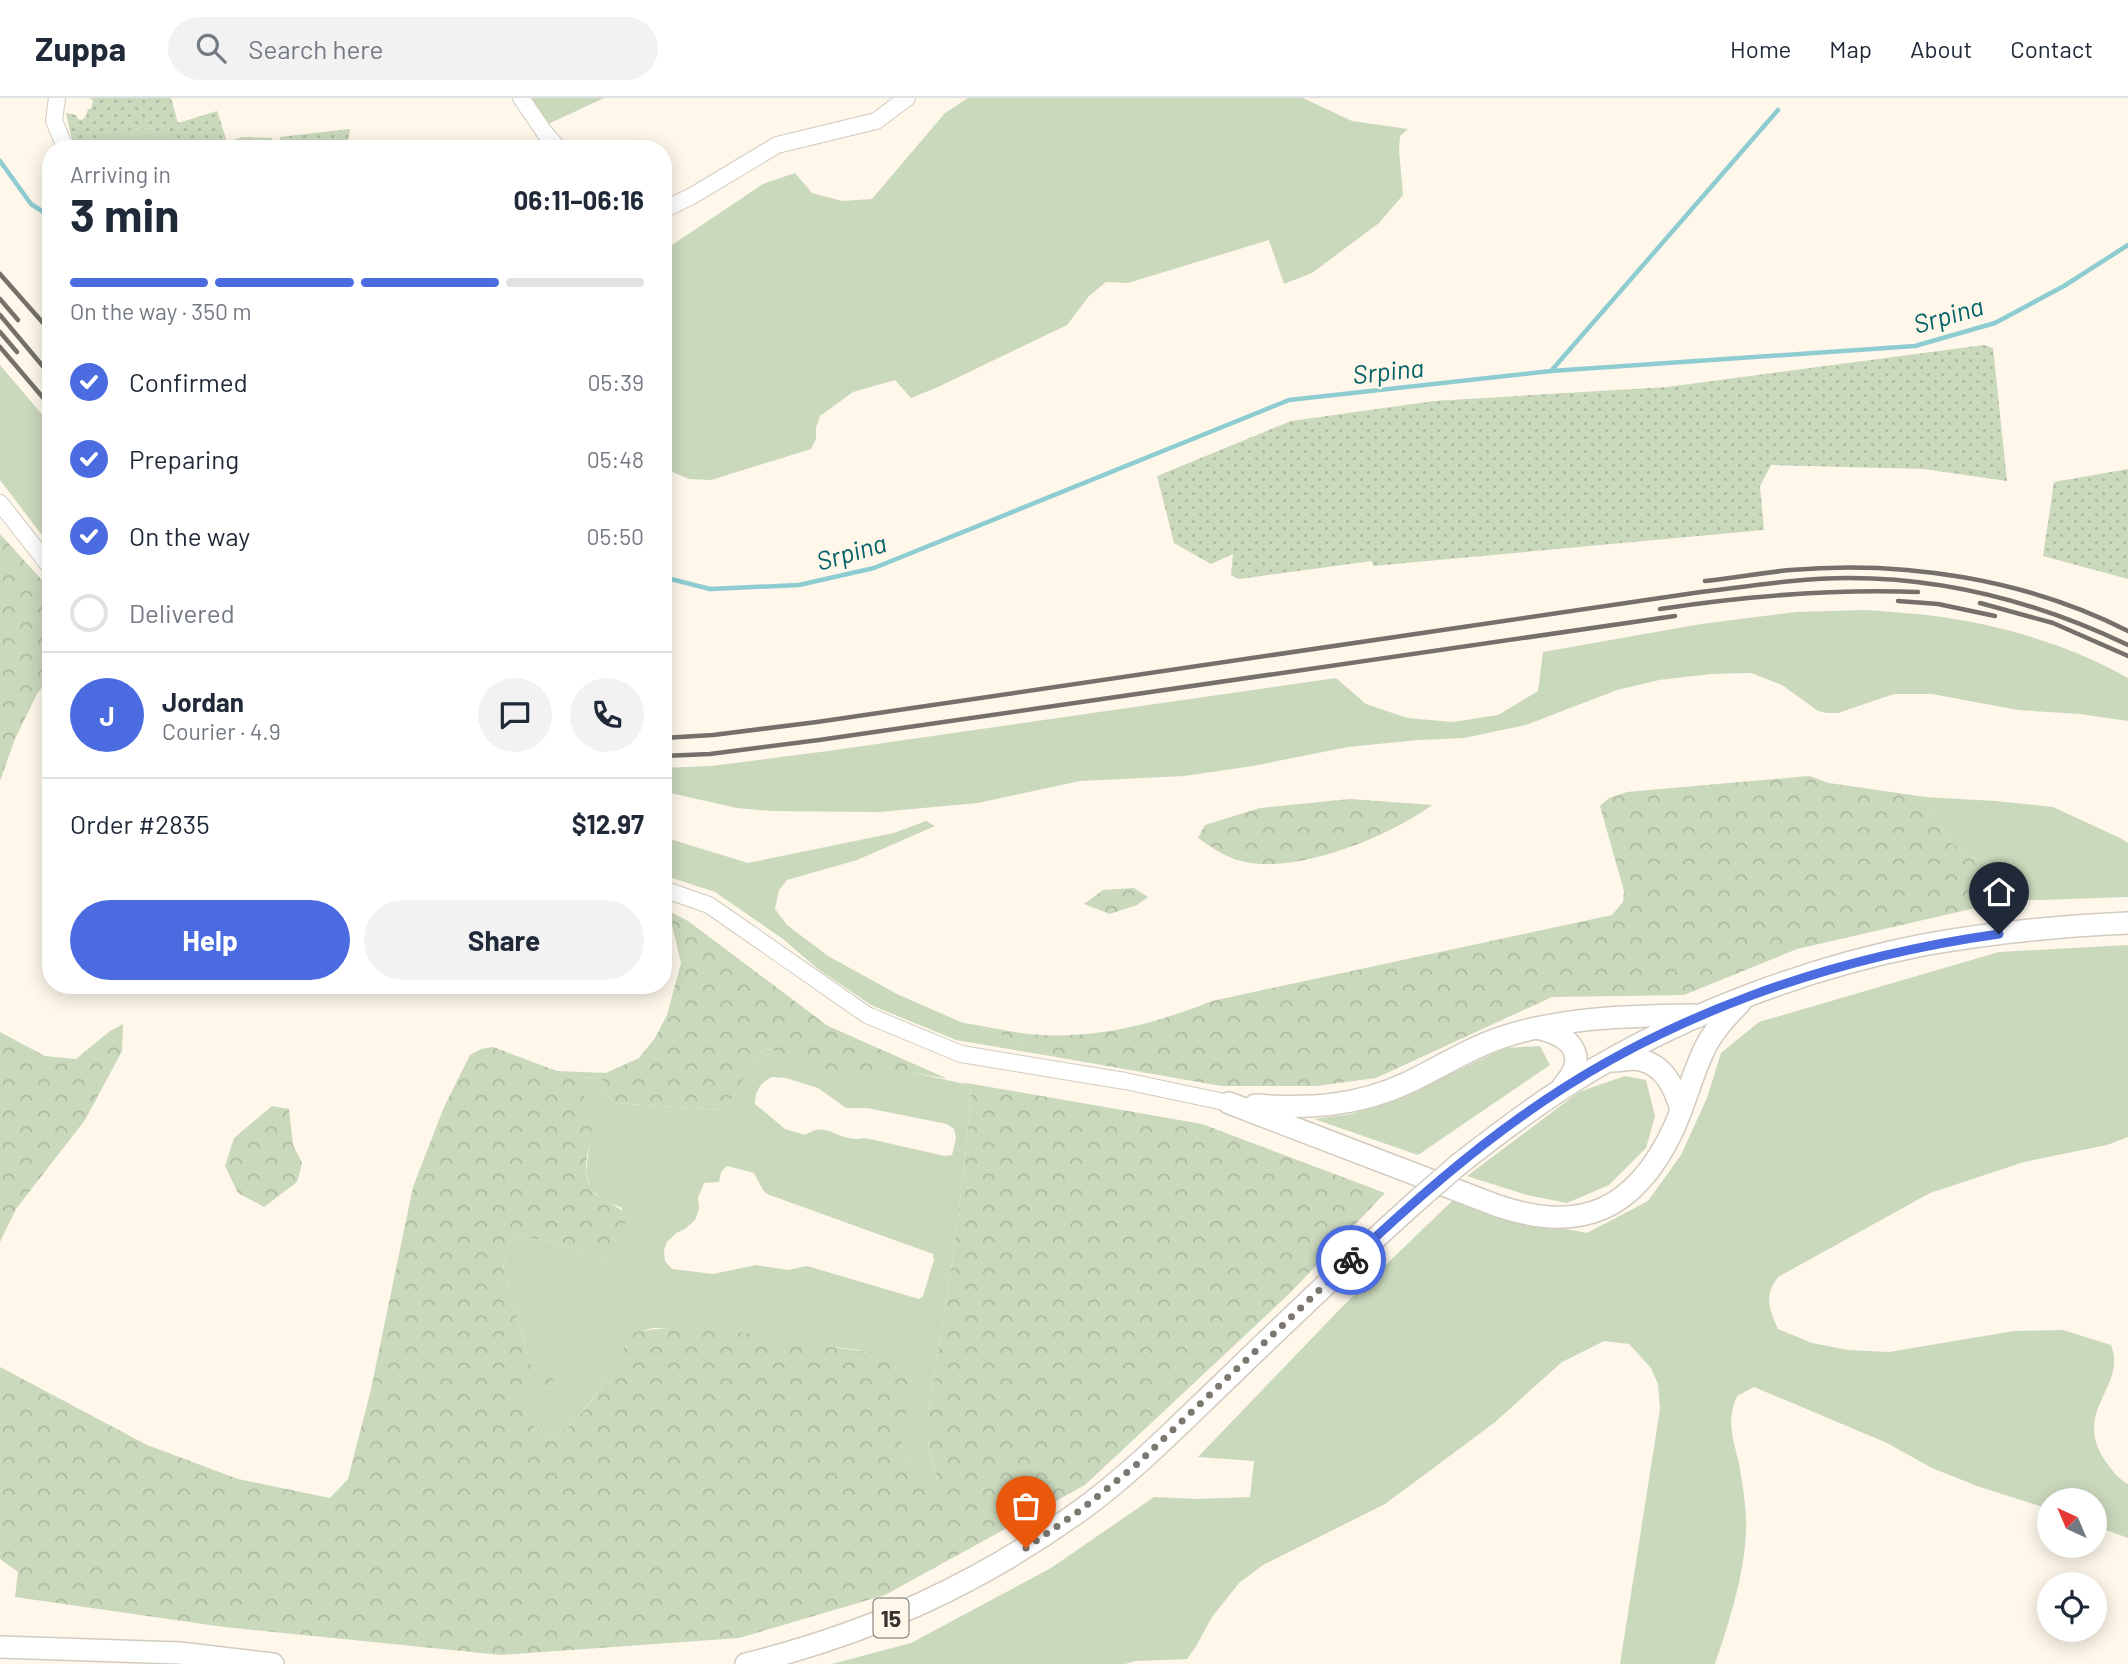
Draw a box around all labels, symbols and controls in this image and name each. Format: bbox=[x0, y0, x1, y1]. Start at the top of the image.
search box bbox=[168, 17, 658, 80]
text: Zuppa bbox=[35, 28, 126, 68]
icon: search bbox=[192, 29, 230, 67]
text: Search here bbox=[248, 33, 383, 64]
text: Home bbox=[1730, 34, 1791, 63]
text: Map bbox=[1829, 34, 1872, 63]
text: About bbox=[1910, 34, 1972, 63]
text: Contact bbox=[2010, 34, 2093, 63]
text: Arriving in bbox=[70, 160, 171, 188]
text: 06:11–06:16 bbox=[513, 184, 644, 215]
text: 3 min bbox=[70, 186, 179, 241]
water label: Srpina bbox=[1909, 289, 1987, 339]
text: On the way · 350 m bbox=[70, 297, 252, 325]
water label: Srpina bbox=[1351, 351, 1425, 389]
icon: check bbox=[70, 363, 108, 401]
text: Confirmed bbox=[129, 366, 248, 397]
text: 05:39 bbox=[588, 368, 644, 396]
icon: check bbox=[70, 440, 108, 478]
text: Preparing bbox=[129, 443, 239, 474]
text: 05:48 bbox=[587, 445, 644, 473]
icon: check bbox=[70, 517, 108, 555]
text: On the way bbox=[129, 520, 250, 551]
text: 05:50 bbox=[587, 522, 644, 550]
water label: Srpina bbox=[812, 526, 890, 576]
text: Delivered bbox=[129, 597, 235, 628]
button: chat bbox=[478, 678, 552, 752]
button: phone bbox=[570, 678, 644, 752]
text: Jordan bbox=[162, 686, 244, 717]
text: J bbox=[99, 700, 115, 731]
text: Courier · 4.9 bbox=[162, 717, 281, 745]
text: Order #2835 bbox=[70, 808, 210, 839]
text: $12.97 bbox=[572, 808, 644, 839]
pin bbox=[1969, 862, 2029, 934]
icon: home bbox=[1980, 873, 2018, 911]
button: Help bbox=[70, 900, 350, 980]
button: Share bbox=[364, 900, 644, 980]
courier bbox=[1316, 1225, 1386, 1295]
icon: bike bbox=[1332, 1241, 1370, 1279]
pin bbox=[996, 1476, 1056, 1548]
icon: bag bbox=[1007, 1487, 1045, 1525]
north arrow bbox=[2037, 1488, 2107, 1558]
map controls bbox=[2037, 1488, 2107, 1642]
button: locate bbox=[2037, 1572, 2107, 1642]
road number: 15 bbox=[874, 1598, 908, 1638]

